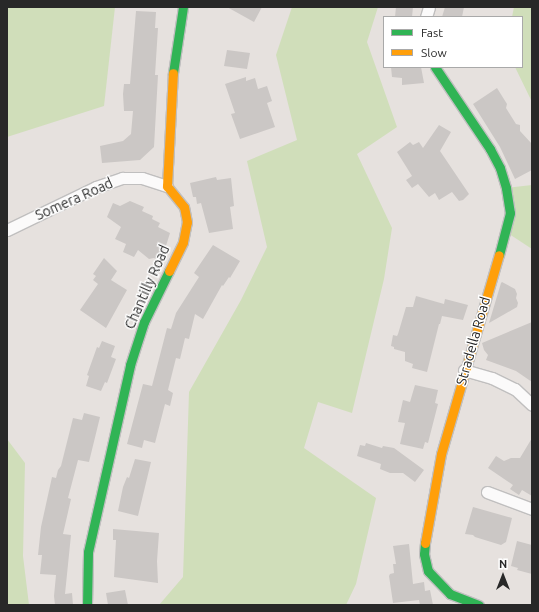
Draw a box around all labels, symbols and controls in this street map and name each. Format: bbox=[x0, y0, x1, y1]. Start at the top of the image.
legend bbox=[383, 16, 523, 68]
text: Fast bbox=[421, 26, 443, 39]
text: Slow bbox=[421, 46, 447, 59]
street label: Somera Road bbox=[33, 174, 115, 224]
street label: Chantilly Road bbox=[121, 242, 173, 332]
street label: Stradella Road bbox=[452, 295, 494, 387]
north arrow bbox=[483, 556, 523, 596]
text: N bbox=[499, 558, 507, 570]

